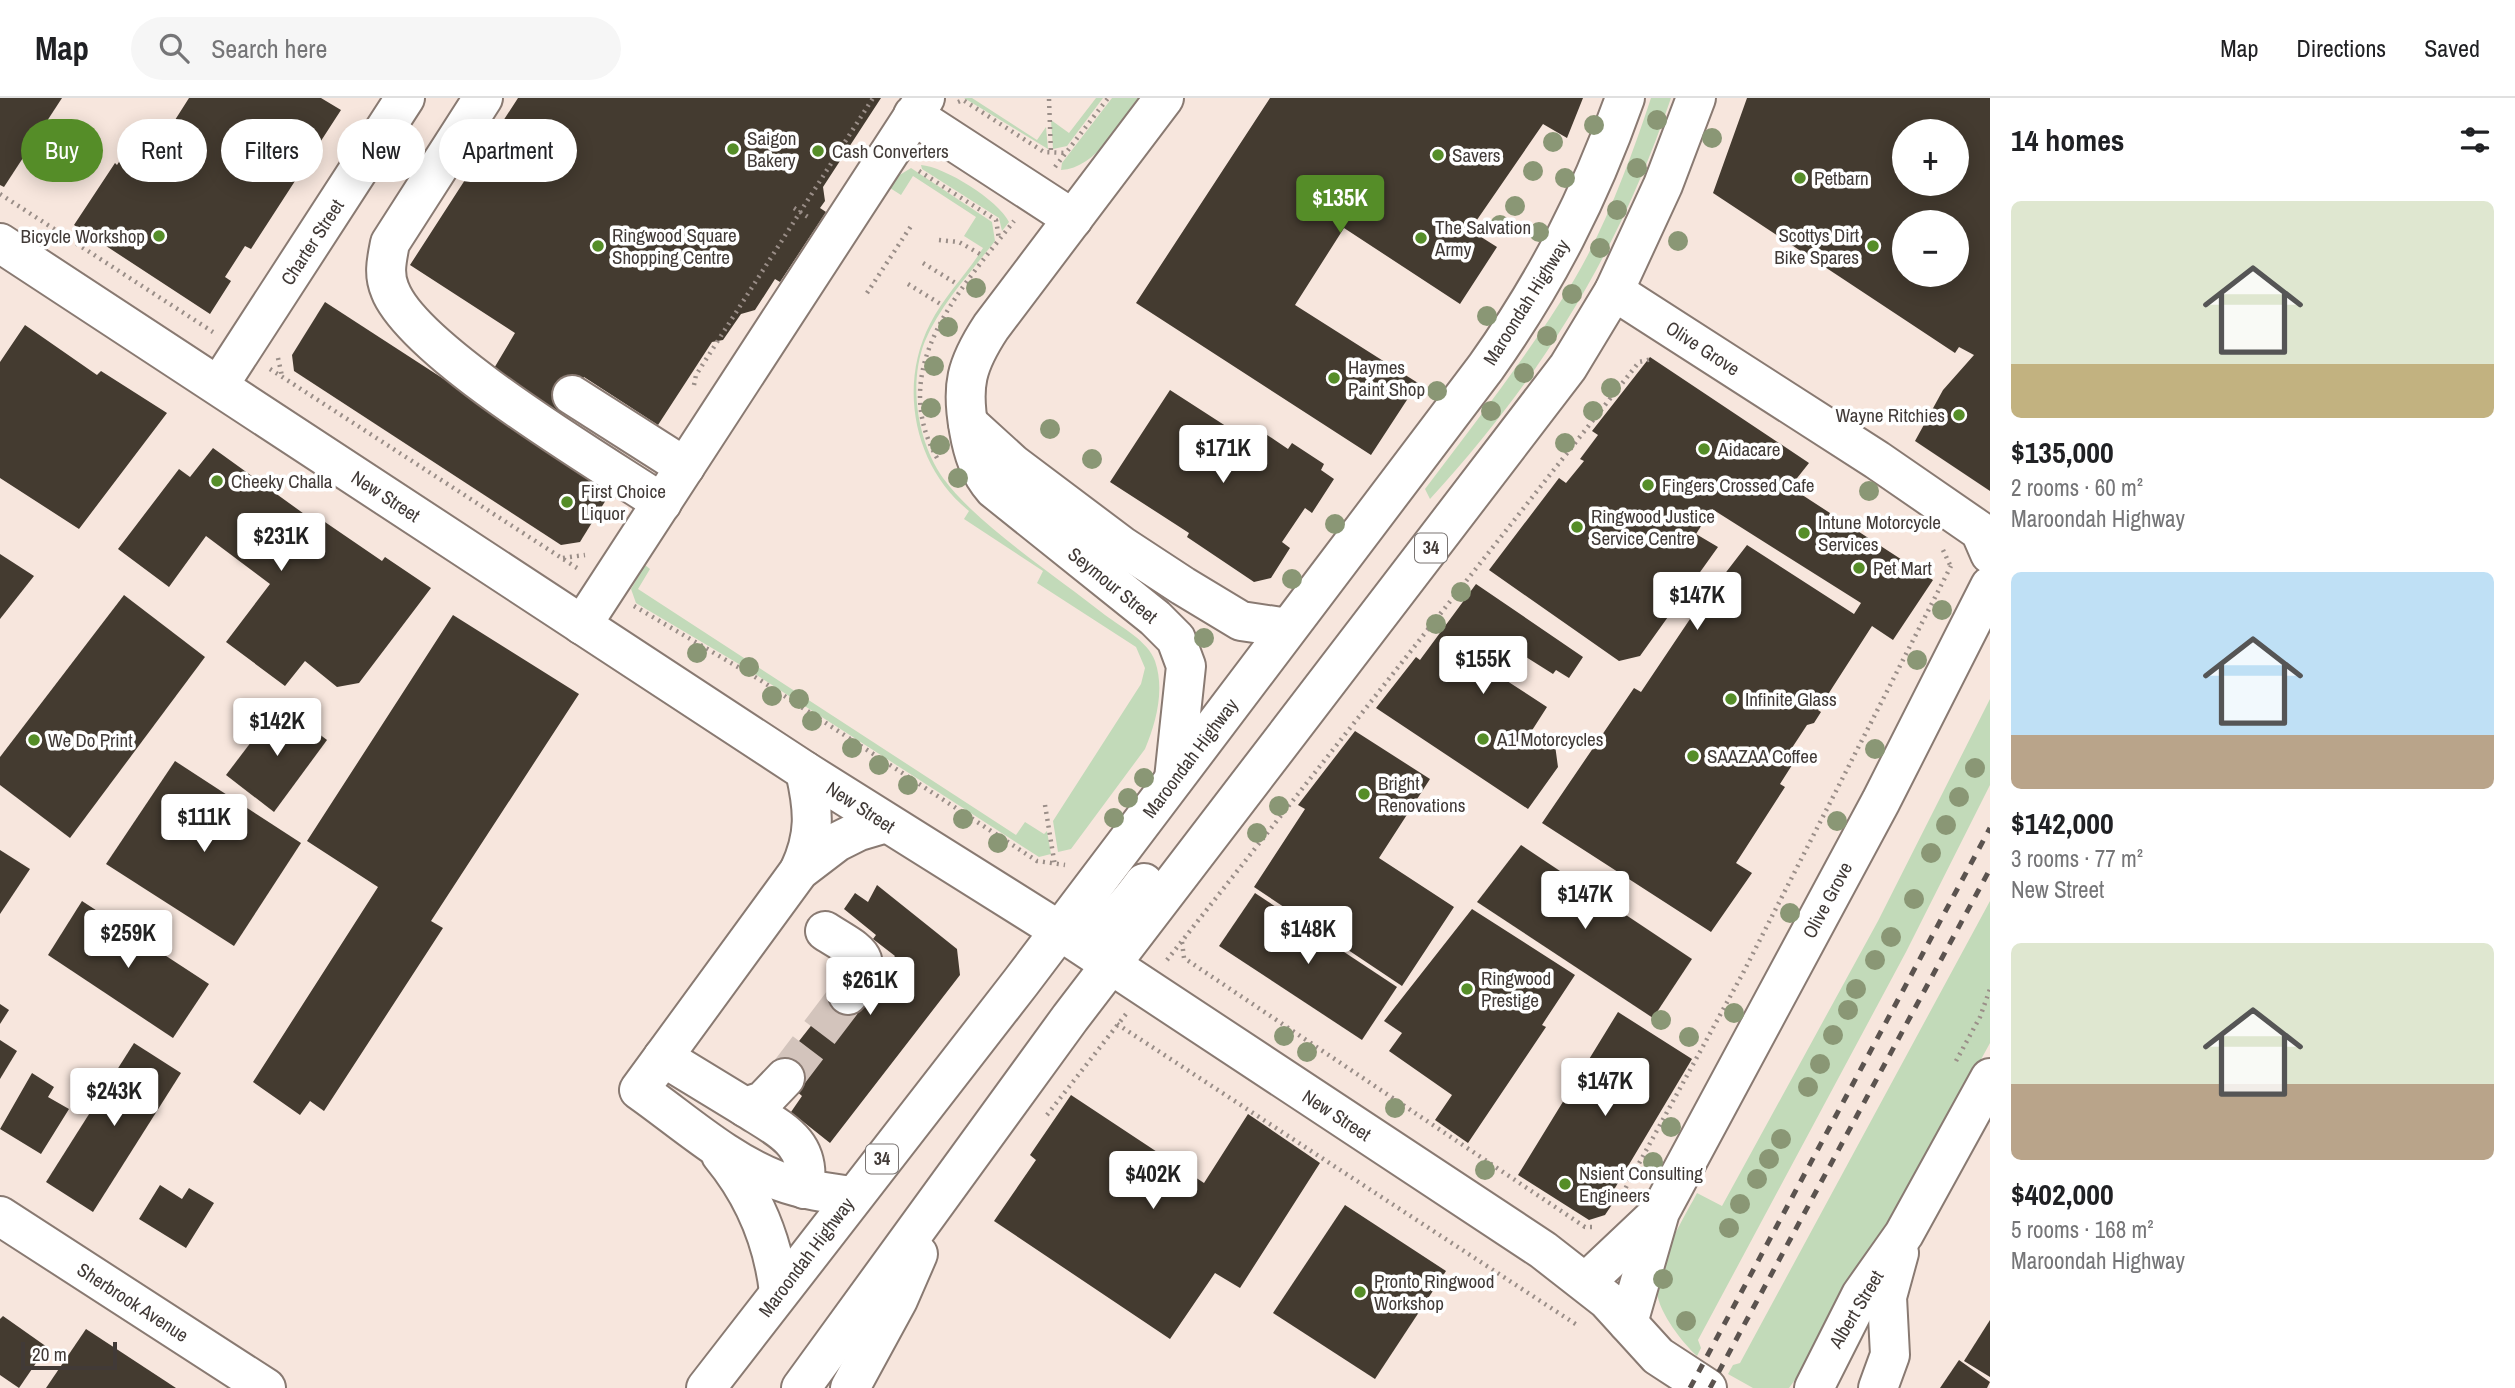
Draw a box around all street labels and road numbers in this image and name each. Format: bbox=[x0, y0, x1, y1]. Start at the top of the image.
street label: Charter Street bbox=[274, 193, 350, 290]
street label: Maroondah Highway bbox=[1477, 234, 1575, 370]
street label: Olive Grove bbox=[1661, 314, 1745, 382]
street label: New Street bbox=[347, 464, 426, 528]
road number: 34 bbox=[1415, 534, 1447, 562]
street label: Seymour Street bbox=[1063, 541, 1164, 630]
street label: Maroondah Highway bbox=[1136, 693, 1244, 823]
street label: New Street bbox=[822, 775, 901, 839]
street label: Olive Grove bbox=[1796, 857, 1858, 943]
street label: New Street bbox=[1298, 1083, 1377, 1147]
road number: 34 bbox=[866, 1144, 898, 1174]
street label: Maroondah Highway bbox=[752, 1192, 860, 1322]
street label: Sherbrook Avenue bbox=[72, 1256, 194, 1348]
street label: Albert Street bbox=[1822, 1265, 1890, 1354]

